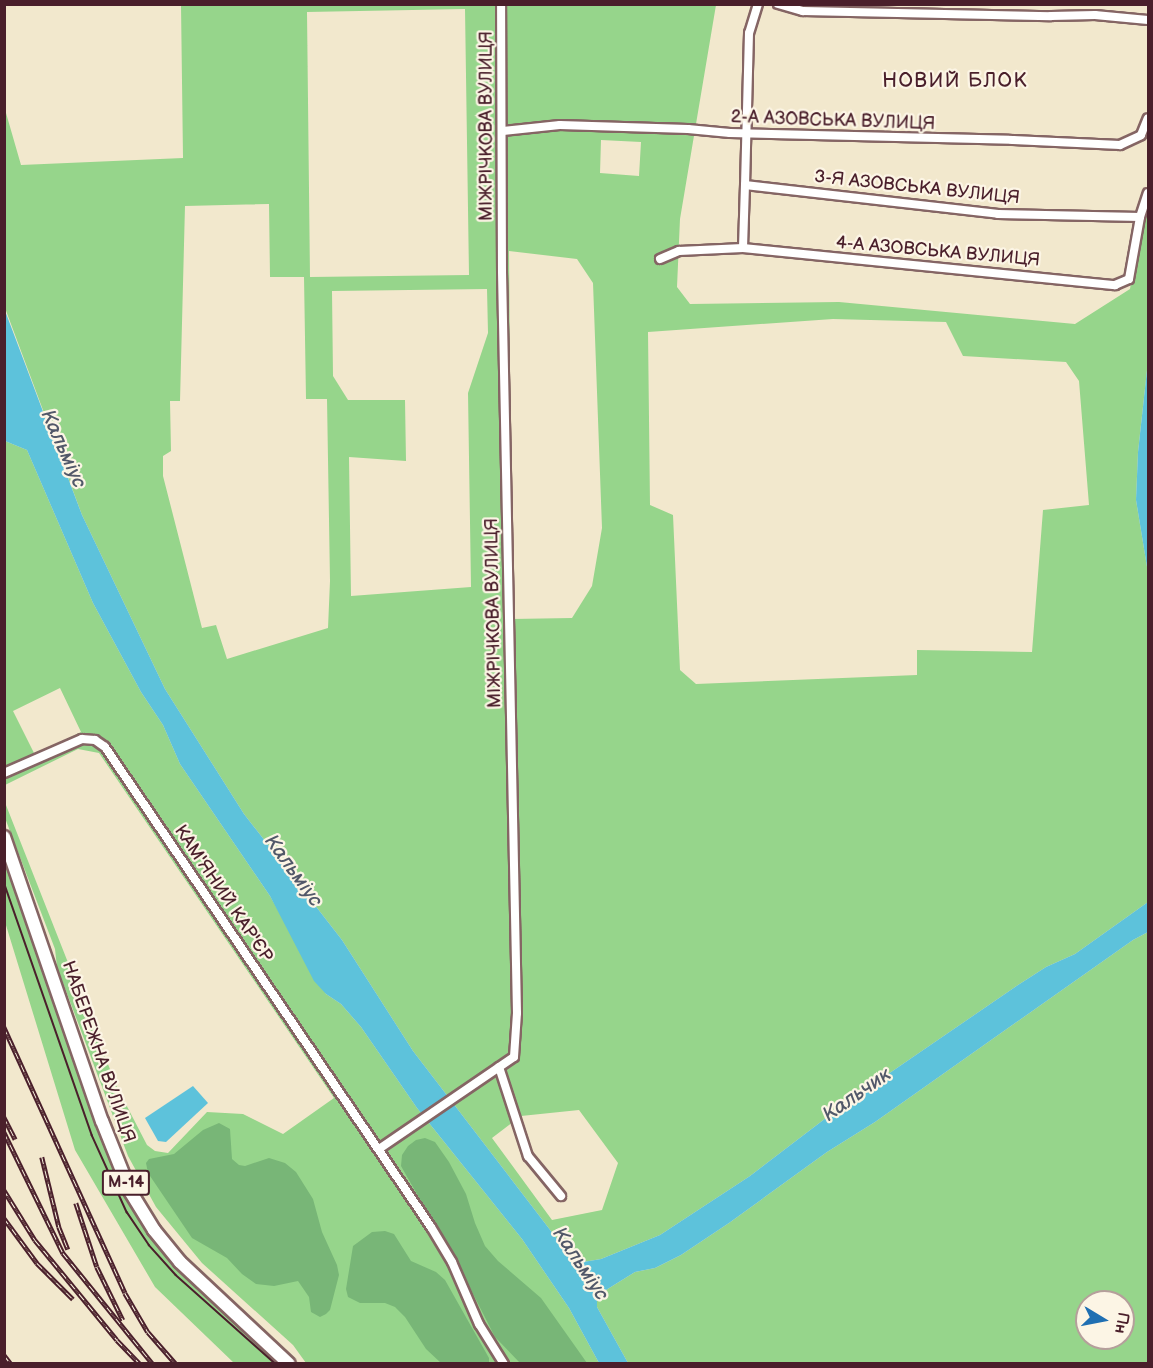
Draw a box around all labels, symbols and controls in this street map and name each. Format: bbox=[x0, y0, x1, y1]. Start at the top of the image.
street label: МІЖРІЧКОВА ВУЛИЦЯ bbox=[476, 31, 498, 221]
district label: НОВИЙ БЛОК bbox=[882, 69, 1028, 93]
street label: 2-А АЗОВСЬКА ВУЛИЦЯ bbox=[730, 107, 936, 135]
street label: 3-Я АЗОВСЬКА ВУЛИЦЯ bbox=[813, 166, 1021, 210]
street label: 4-А АЗОВСЬКА ВУЛИЦЯ bbox=[835, 232, 1041, 272]
water label: Кальміус bbox=[35, 406, 91, 492]
street label: МІЖРІЧКОВА ВУЛИЦЯ bbox=[482, 518, 506, 708]
street label: КАМ'ЯНИЙ КАР'ЄР bbox=[169, 821, 277, 967]
water label: Кальміус bbox=[259, 830, 327, 912]
street label: НАБЕРЕЖНА ВУЛИЦЯ bbox=[57, 958, 139, 1146]
water label: Кальчик bbox=[818, 1063, 896, 1127]
road number: М-14 bbox=[100, 1170, 152, 1196]
water label: Кальміус bbox=[547, 1223, 613, 1305]
north arrow bbox=[1075, 1290, 1135, 1350]
text: Пн bbox=[1110, 1311, 1132, 1335]

